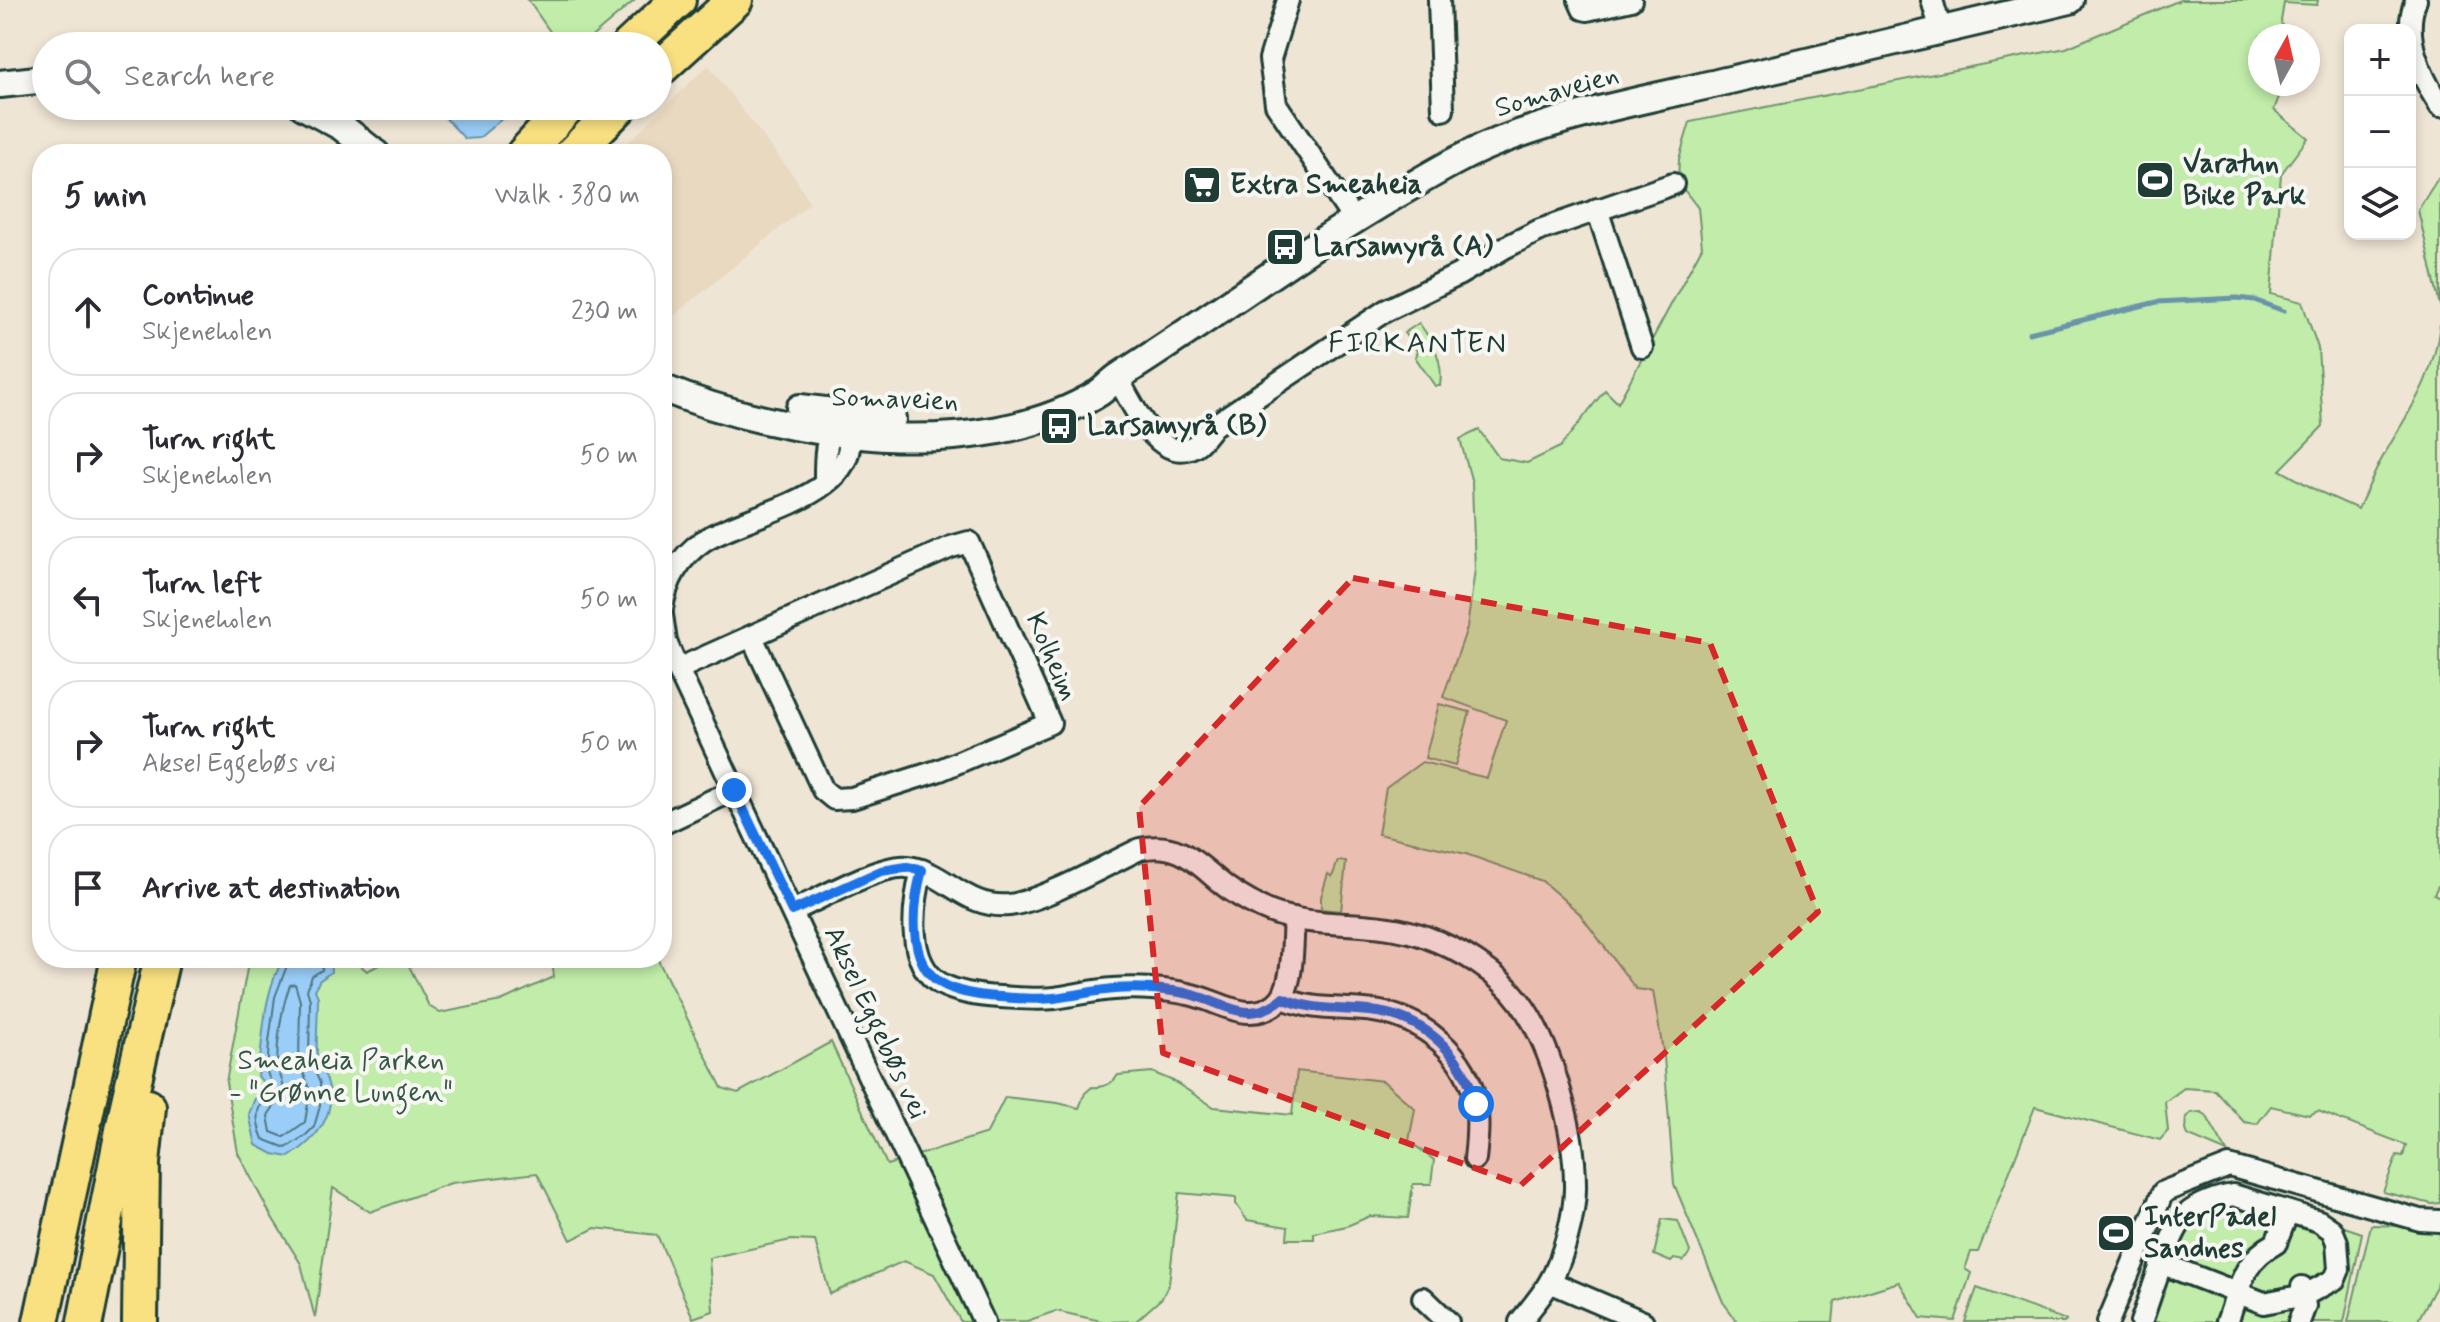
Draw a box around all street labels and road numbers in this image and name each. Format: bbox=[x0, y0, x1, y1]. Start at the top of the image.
street label: Somaveien bbox=[1491, 57, 1623, 127]
street label: Somaveien bbox=[831, 379, 959, 421]
street label: Kolheim bbox=[1016, 607, 1086, 707]
street label: Aksel Eggebøs vei bbox=[811, 921, 936, 1127]

